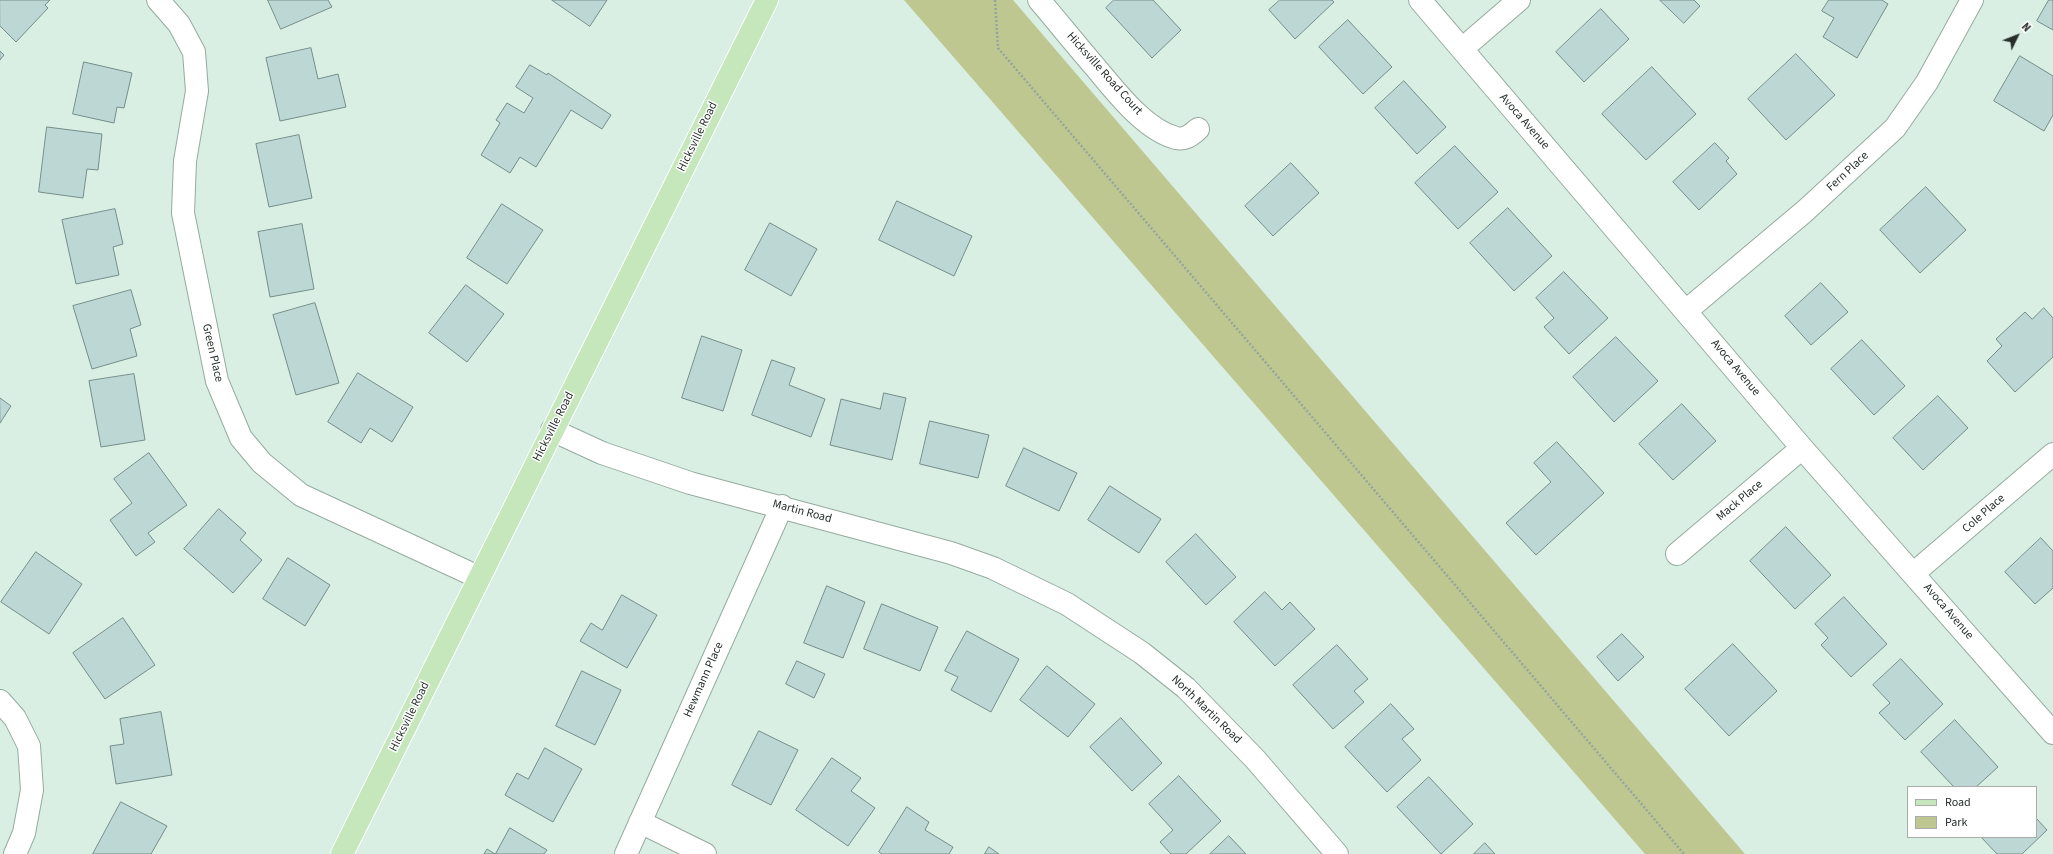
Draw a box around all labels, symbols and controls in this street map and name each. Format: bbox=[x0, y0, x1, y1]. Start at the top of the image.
north arrow bbox=[1997, 16, 2037, 56]
text: N bbox=[2018, 20, 2034, 35]
street label: Hicksville Road Court bbox=[1063, 30, 1145, 118]
street label: Avoca Avenue bbox=[1496, 91, 1552, 153]
street label: Hicksville Road bbox=[675, 100, 721, 174]
street label: Fern Place bbox=[1824, 149, 1872, 195]
street label: Green Place bbox=[198, 322, 226, 384]
street label: Avoca Avenue bbox=[1707, 337, 1763, 399]
street label: Hicksville Road bbox=[530, 390, 578, 464]
street label: Mack Place bbox=[1714, 478, 1766, 524]
street label: Cole Place bbox=[1960, 492, 2008, 536]
street label: Martin Road bbox=[771, 497, 833, 527]
street label: Avoca Avenue bbox=[1920, 581, 1976, 643]
street label: Hewmann Place bbox=[681, 640, 727, 720]
street label: North Martin Road bbox=[1168, 673, 1244, 747]
street label: Hicksville Road bbox=[387, 680, 433, 754]
legend bbox=[1907, 786, 2037, 838]
text: Road bbox=[1945, 794, 1971, 811]
text: Park bbox=[1945, 814, 1967, 831]

